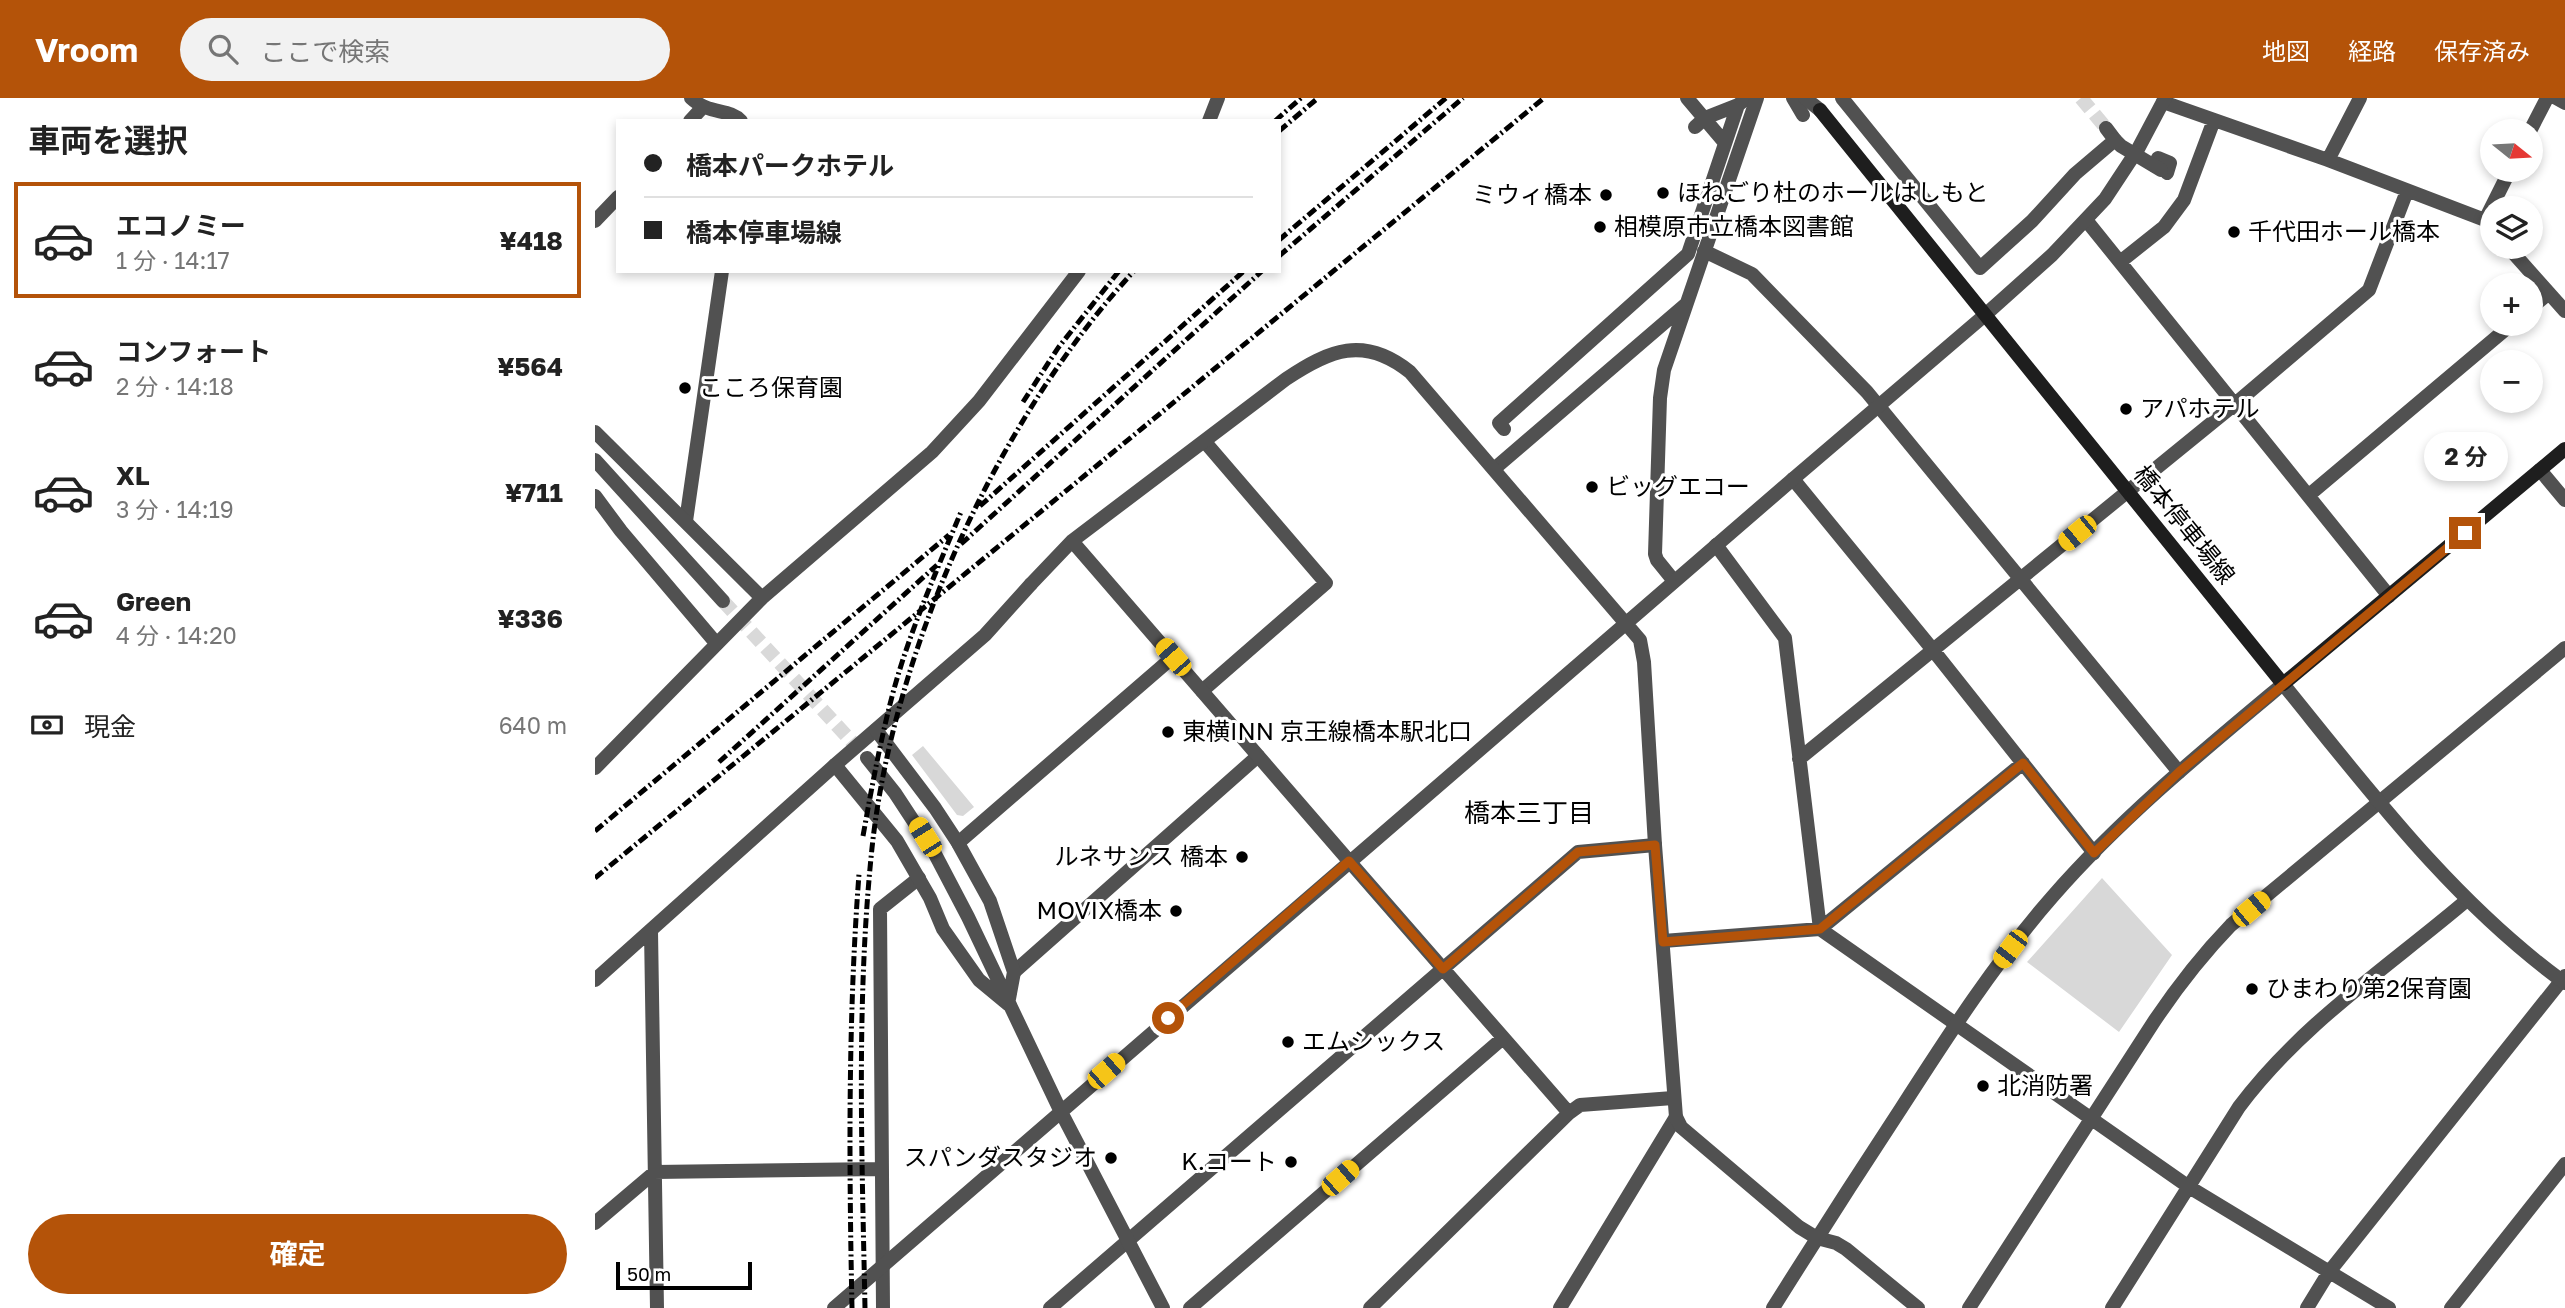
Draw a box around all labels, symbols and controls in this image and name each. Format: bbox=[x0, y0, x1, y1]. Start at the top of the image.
search box bbox=[180, 18, 670, 81]
text: Vroom bbox=[35, 30, 138, 69]
icon: search bbox=[204, 30, 242, 68]
text: ここで検索 bbox=[260, 36, 390, 67]
text: 地図 bbox=[2262, 36, 2310, 65]
text: 経路 bbox=[2348, 36, 2396, 65]
text: 保存済み bbox=[2434, 36, 2530, 65]
north arrow bbox=[2480, 119, 2543, 182]
map controls bbox=[2480, 119, 2543, 413]
text: 車両を選択 bbox=[28, 121, 188, 159]
text: 橋本パークホテル bbox=[686, 150, 894, 181]
place label: ほねごり杜のホールはしもと bbox=[1677, 177, 1989, 206]
place label: ミウィ橋本 bbox=[1472, 179, 1592, 208]
marker: ほねごり杜のホールはしもと bbox=[1655, 185, 1671, 201]
marker: ミウィ橋本 bbox=[1598, 187, 1614, 203]
button: layers bbox=[2480, 196, 2543, 259]
icon: car bbox=[32, 209, 95, 272]
text: エコノミー bbox=[116, 210, 246, 241]
place label: 相模原市立橋本図書館 bbox=[1614, 211, 1854, 240]
place label: 千代田ホール橋本 bbox=[2248, 216, 2440, 245]
text: 橋本停車場線 bbox=[686, 217, 842, 248]
marker: 相模原市立橋本図書館 bbox=[1592, 219, 1608, 235]
marker: 千代田ホール橋本 bbox=[2226, 224, 2242, 240]
text: ¥418 bbox=[500, 225, 563, 256]
text: 1 分 · 14:17 bbox=[116, 246, 230, 274]
button: + bbox=[2480, 273, 2543, 336]
icon: car bbox=[32, 335, 95, 398]
text: コンフォート bbox=[116, 336, 271, 367]
button: − bbox=[2480, 350, 2543, 413]
text: ¥564 bbox=[497, 351, 563, 382]
text: 2 分 · 14:18 bbox=[116, 372, 234, 400]
place label: こころ保育園 bbox=[699, 372, 843, 401]
marker: こころ保育園 bbox=[677, 380, 693, 396]
place label: アパホテル bbox=[2140, 393, 2260, 422]
marker: アパホテル bbox=[2118, 401, 2134, 417]
callout: 2 分 bbox=[2423, 432, 2507, 480]
text: 2 分 bbox=[2445, 442, 2487, 470]
street label: 橋本停車場線 bbox=[2129, 459, 2242, 589]
text: XL bbox=[116, 460, 150, 491]
icon: car bbox=[32, 461, 95, 524]
place label: ビッグエコー bbox=[1606, 471, 1750, 500]
text: ¥711 bbox=[505, 477, 563, 508]
marker: ビッグエコー bbox=[1584, 479, 1600, 495]
text: 3 分 · 14:19 bbox=[116, 495, 234, 523]
car bbox=[2055, 512, 2100, 554]
route end bbox=[2449, 517, 2481, 549]
text: Green bbox=[116, 586, 191, 617]
icon: car bbox=[32, 587, 95, 650]
text: ¥336 bbox=[498, 603, 563, 634]
text: 4 分 · 14:20 bbox=[116, 621, 237, 649]
car bbox=[1152, 634, 1195, 680]
icon: cash bbox=[28, 706, 66, 744]
text: 現金 bbox=[84, 711, 136, 742]
text: 640 m bbox=[499, 711, 567, 739]
place label: 東横INN 京王線橋本駅北口 bbox=[1182, 716, 1472, 745]
marker: 東横INN 京王線橋本駅北口 bbox=[1160, 724, 1176, 740]
district label: 橋本三丁目 bbox=[1464, 797, 1594, 828]
car bbox=[905, 814, 946, 860]
place label: ルネサンス 橋本 bbox=[1054, 841, 1228, 870]
marker: ルネサンス 橋本 bbox=[1234, 849, 1250, 865]
car bbox=[2229, 887, 2274, 931]
place label: MOVIX橋本 bbox=[1037, 895, 1162, 924]
marker: MOVIX橋本 bbox=[1168, 903, 1184, 919]
car bbox=[1989, 926, 2032, 972]
place label: ひまわり第2保育園 bbox=[2266, 973, 2472, 1002]
marker: ひまわり第2保育園 bbox=[2244, 981, 2260, 997]
route start bbox=[1152, 1002, 1184, 1034]
place label: エムシックス bbox=[1302, 1026, 1445, 1055]
marker: エムシックス bbox=[1280, 1034, 1296, 1050]
car bbox=[1084, 1049, 1129, 1093]
place label: 北消防署 bbox=[1997, 1070, 2093, 1099]
marker: 北消防署 bbox=[1975, 1078, 1991, 1094]
place label: スパンダスタジオ bbox=[904, 1142, 1097, 1171]
place label: K.コート bbox=[1181, 1146, 1277, 1175]
marker: スパンダスタジオ bbox=[1103, 1150, 1119, 1166]
marker: K.コート bbox=[1283, 1154, 1299, 1170]
car bbox=[1318, 1156, 1363, 1200]
button: 確定 bbox=[28, 1214, 567, 1294]
scale bar bbox=[616, 1259, 753, 1291]
text: 50 m bbox=[627, 1262, 671, 1285]

